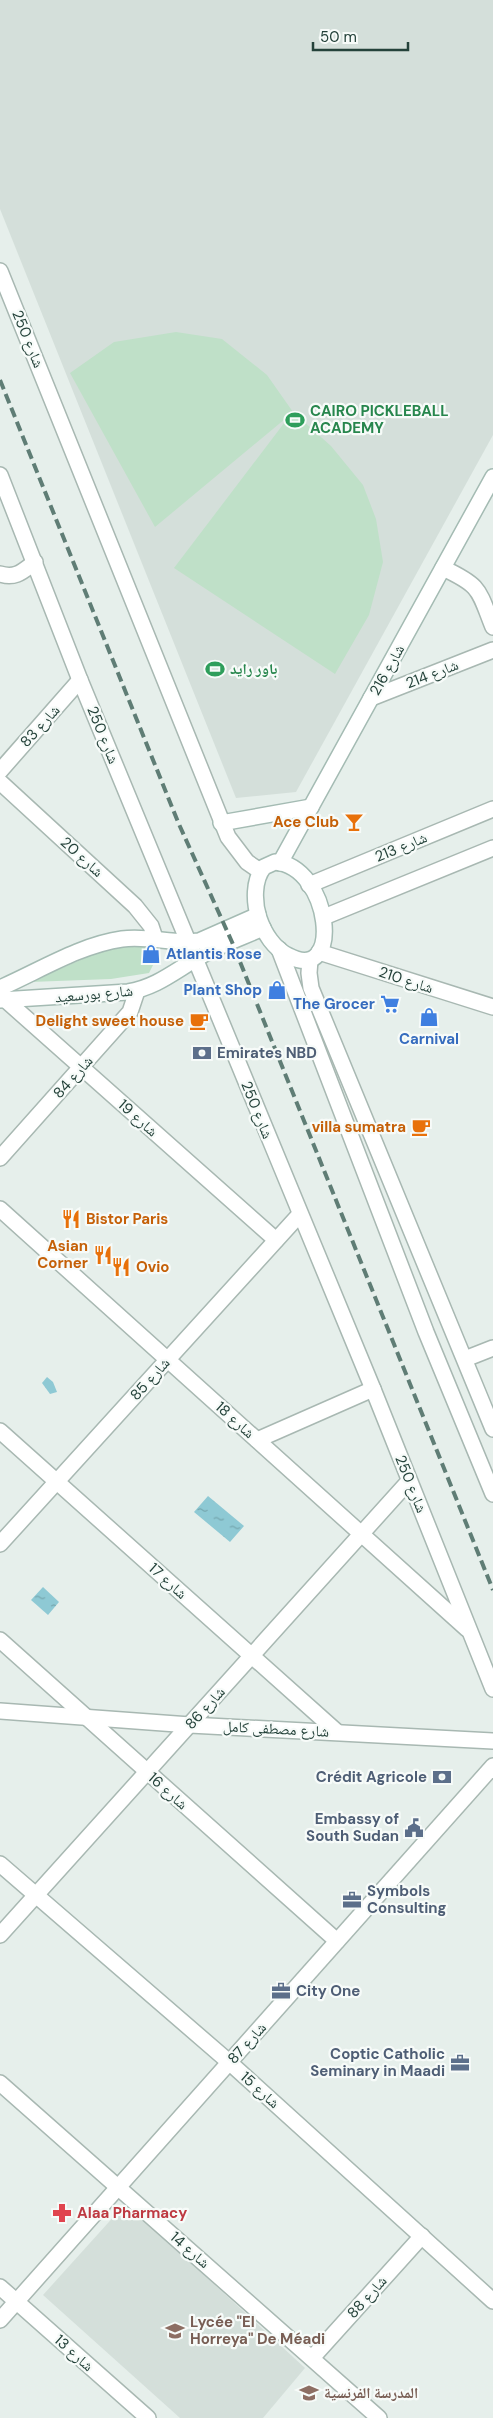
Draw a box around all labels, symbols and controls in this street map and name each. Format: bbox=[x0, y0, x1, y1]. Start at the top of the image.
scale bar bbox=[313, 20, 408, 52]
text: 50 m bbox=[320, 27, 357, 47]
street label: شارع 250 bbox=[7, 307, 49, 371]
place label: CAIRO PICKLEBALL ACADEMY bbox=[310, 401, 449, 438]
sports icon: CAIRO PICKLEBALL ACADEMY bbox=[284, 409, 306, 431]
street label: شارع 216 bbox=[365, 641, 409, 699]
street label: شارع 214 bbox=[403, 655, 461, 693]
sports icon: باور رايد bbox=[204, 658, 226, 680]
place label: باور رايد bbox=[230, 659, 277, 679]
street label: شارع 83 bbox=[16, 700, 64, 751]
street label: شارع 250 bbox=[82, 703, 124, 767]
bar icon: Ace Club bbox=[343, 811, 365, 833]
place label: Ace Club bbox=[273, 812, 339, 832]
street label: شارع 213 bbox=[372, 827, 430, 867]
street label: شارع 20 bbox=[56, 832, 108, 882]
shop icon: Atlantis Rose bbox=[140, 943, 162, 965]
place label: Atlantis Rose bbox=[166, 944, 262, 964]
street label: شارع 210 bbox=[376, 962, 436, 998]
shop icon: Plant Shop bbox=[266, 979, 288, 1001]
place label: Plant Shop bbox=[183, 980, 262, 1000]
street label: شارع بورسعيد bbox=[54, 981, 134, 1007]
supermarket icon: The Grocer bbox=[379, 993, 401, 1015]
place label: The Grocer bbox=[293, 994, 375, 1014]
shop icon: Carnival bbox=[418, 1006, 440, 1028]
cafe icon: Delight sweet house bbox=[188, 1010, 210, 1032]
place label: Delight sweet house bbox=[36, 1011, 184, 1031]
place label: Carnival bbox=[399, 1029, 459, 1049]
bank icon: Emirates NBD bbox=[191, 1042, 213, 1064]
place label: Emirates NBD bbox=[217, 1043, 317, 1063]
street label: شارع 84 bbox=[49, 1051, 97, 1103]
street label: شارع 250 bbox=[236, 1078, 278, 1142]
street label: شارع 19 bbox=[114, 1095, 162, 1141]
cafe icon: villa sumatra bbox=[410, 1116, 432, 1138]
place label: villa sumatra bbox=[312, 1117, 406, 1137]
restaurant icon: Bistor Paris bbox=[60, 1208, 82, 1230]
place label: Bistor Paris bbox=[86, 1209, 168, 1229]
place label: Asian Corner bbox=[37, 1236, 88, 1273]
restaurant icon: Asian Corner bbox=[92, 1244, 114, 1266]
restaurant icon: Ovio bbox=[110, 1256, 132, 1278]
place label: Ovio bbox=[136, 1257, 170, 1277]
street label: شارع 85 bbox=[126, 1353, 175, 1405]
street label: شارع 18 bbox=[211, 1397, 259, 1443]
street label: شارع 250 bbox=[390, 1452, 432, 1516]
street label: شارع 17 bbox=[145, 1558, 192, 1604]
street label: شارع 86 bbox=[180, 1682, 230, 1734]
street label: شارع مصطفى كامل bbox=[222, 1716, 330, 1742]
bank icon: Crédit Agricole bbox=[431, 1766, 453, 1788]
place label: Crédit Agricole bbox=[316, 1767, 427, 1787]
street label: شارع 16 bbox=[144, 1768, 192, 1814]
place label: Embassy of South Sudan bbox=[306, 1809, 399, 1846]
public building icon: Embassy of South Sudan bbox=[403, 1817, 425, 1839]
place label: Symbols Consulting bbox=[367, 1881, 447, 1918]
office icon: Symbols Consulting bbox=[341, 1889, 363, 1911]
office icon: City One bbox=[270, 1980, 292, 2002]
place label: City One bbox=[296, 1981, 360, 2001]
street label: شارع 87 bbox=[223, 2018, 271, 2068]
place label: Coptic Catholic Seminary in Maadi bbox=[310, 2044, 445, 2081]
office icon: Coptic Catholic Seminary in Maadi bbox=[449, 2052, 471, 2074]
street label: شارع 15 bbox=[236, 2067, 284, 2113]
pharmacy icon: Alaa Pharmacy bbox=[51, 2202, 73, 2224]
place label: Alaa Pharmacy bbox=[77, 2203, 187, 2223]
street label: شارع 14 bbox=[166, 2227, 214, 2273]
street label: شارع 88 bbox=[343, 2271, 391, 2323]
place label: Lycée "El Horreya" De Méadi bbox=[190, 2312, 325, 2349]
school or university icon: Lycée "El Horreya" De Méadi bbox=[164, 2320, 186, 2342]
street label: شارع 13 bbox=[50, 2330, 98, 2376]
school or university icon: المدرسة الفرنسية bbox=[298, 2382, 320, 2404]
place label: المدرسة الفرنسية bbox=[324, 2383, 418, 2403]

